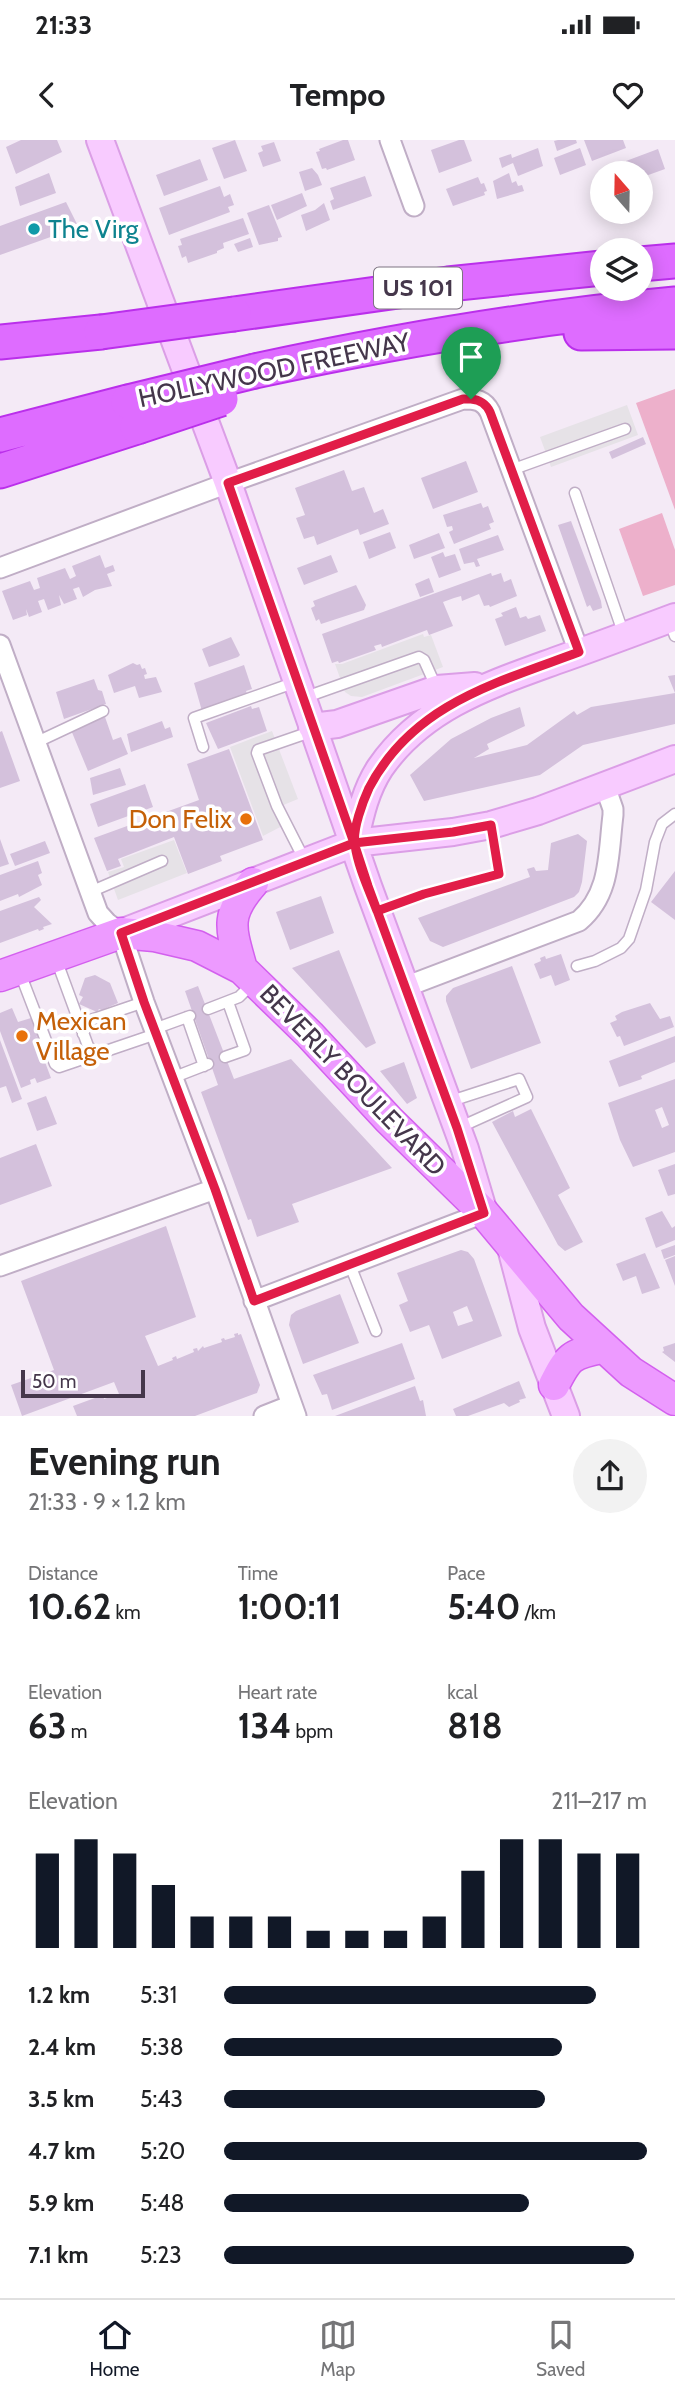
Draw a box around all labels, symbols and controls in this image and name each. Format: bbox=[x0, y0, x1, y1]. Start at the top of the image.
text: 21:33 bbox=[35, 9, 92, 41]
text: Tempo bbox=[289, 75, 386, 114]
icon: back bbox=[28, 76, 66, 114]
icon: heart bbox=[609, 76, 647, 114]
north arrow bbox=[590, 161, 653, 224]
map controls bbox=[590, 161, 653, 301]
place label: The Virg bbox=[48, 213, 140, 245]
marker: The Virg bbox=[26, 221, 42, 237]
button: layers bbox=[590, 238, 653, 301]
road number: US 101 bbox=[374, 268, 462, 308]
street label: HOLLYWOOD FREEWAY bbox=[135, 326, 413, 414]
pin bbox=[441, 327, 501, 399]
icon: arrive bbox=[452, 338, 490, 376]
place label: Don Felix bbox=[129, 803, 233, 835]
marker: Don Felix bbox=[238, 811, 254, 827]
street label: BEVERLY BOULEVARD bbox=[253, 978, 453, 1182]
place label: Mexican Village bbox=[36, 1005, 127, 1067]
marker: Mexican Village bbox=[14, 1028, 30, 1044]
scale bar bbox=[21, 1367, 145, 1399]
text: 50 m bbox=[32, 1370, 76, 1393]
text: Evening run bbox=[28, 1438, 221, 1485]
button: share bbox=[573, 1439, 647, 1513]
text: 21:33 · 9 × 1.2 km bbox=[28, 1488, 186, 1516]
text: Distance bbox=[28, 1562, 98, 1585]
text: Time bbox=[238, 1562, 278, 1585]
text: Pace bbox=[447, 1562, 485, 1585]
text: 10.62 bbox=[28, 1585, 111, 1628]
text: 1:00:11 bbox=[238, 1585, 341, 1628]
text: 5:40 bbox=[447, 1585, 520, 1628]
text: km bbox=[111, 1601, 141, 1624]
text: /km bbox=[520, 1601, 556, 1624]
text: Elevation bbox=[28, 1681, 102, 1704]
text: Heart rate bbox=[238, 1681, 317, 1704]
text: kcal bbox=[447, 1681, 478, 1704]
text: 63 bbox=[28, 1704, 67, 1747]
text: 134 bbox=[238, 1704, 291, 1747]
text: 818 bbox=[447, 1704, 503, 1747]
text: m bbox=[67, 1720, 88, 1743]
text: bpm bbox=[291, 1720, 333, 1743]
text: Elevation bbox=[28, 1787, 118, 1815]
text: 211–217 m bbox=[551, 1787, 647, 1815]
text: 1.2 km bbox=[28, 1981, 90, 2009]
text: 5:31 bbox=[140, 1981, 177, 2009]
text: 2.4 km bbox=[28, 2033, 96, 2061]
text: 5:38 bbox=[140, 2033, 184, 2061]
text: 3.5 km bbox=[28, 2085, 94, 2113]
text: 5:43 bbox=[140, 2085, 183, 2113]
text: 4.7 km bbox=[28, 2137, 95, 2165]
text: 5:20 bbox=[140, 2137, 185, 2165]
text: 5.9 km bbox=[28, 2189, 94, 2217]
text: 5:48 bbox=[140, 2189, 184, 2217]
text: 7.1 km bbox=[28, 2241, 88, 2269]
text: 5:23 bbox=[140, 2241, 182, 2269]
tab: Home bbox=[90, 2316, 140, 2381]
tab: Map bbox=[319, 2316, 357, 2381]
tab: Saved bbox=[536, 2316, 585, 2381]

